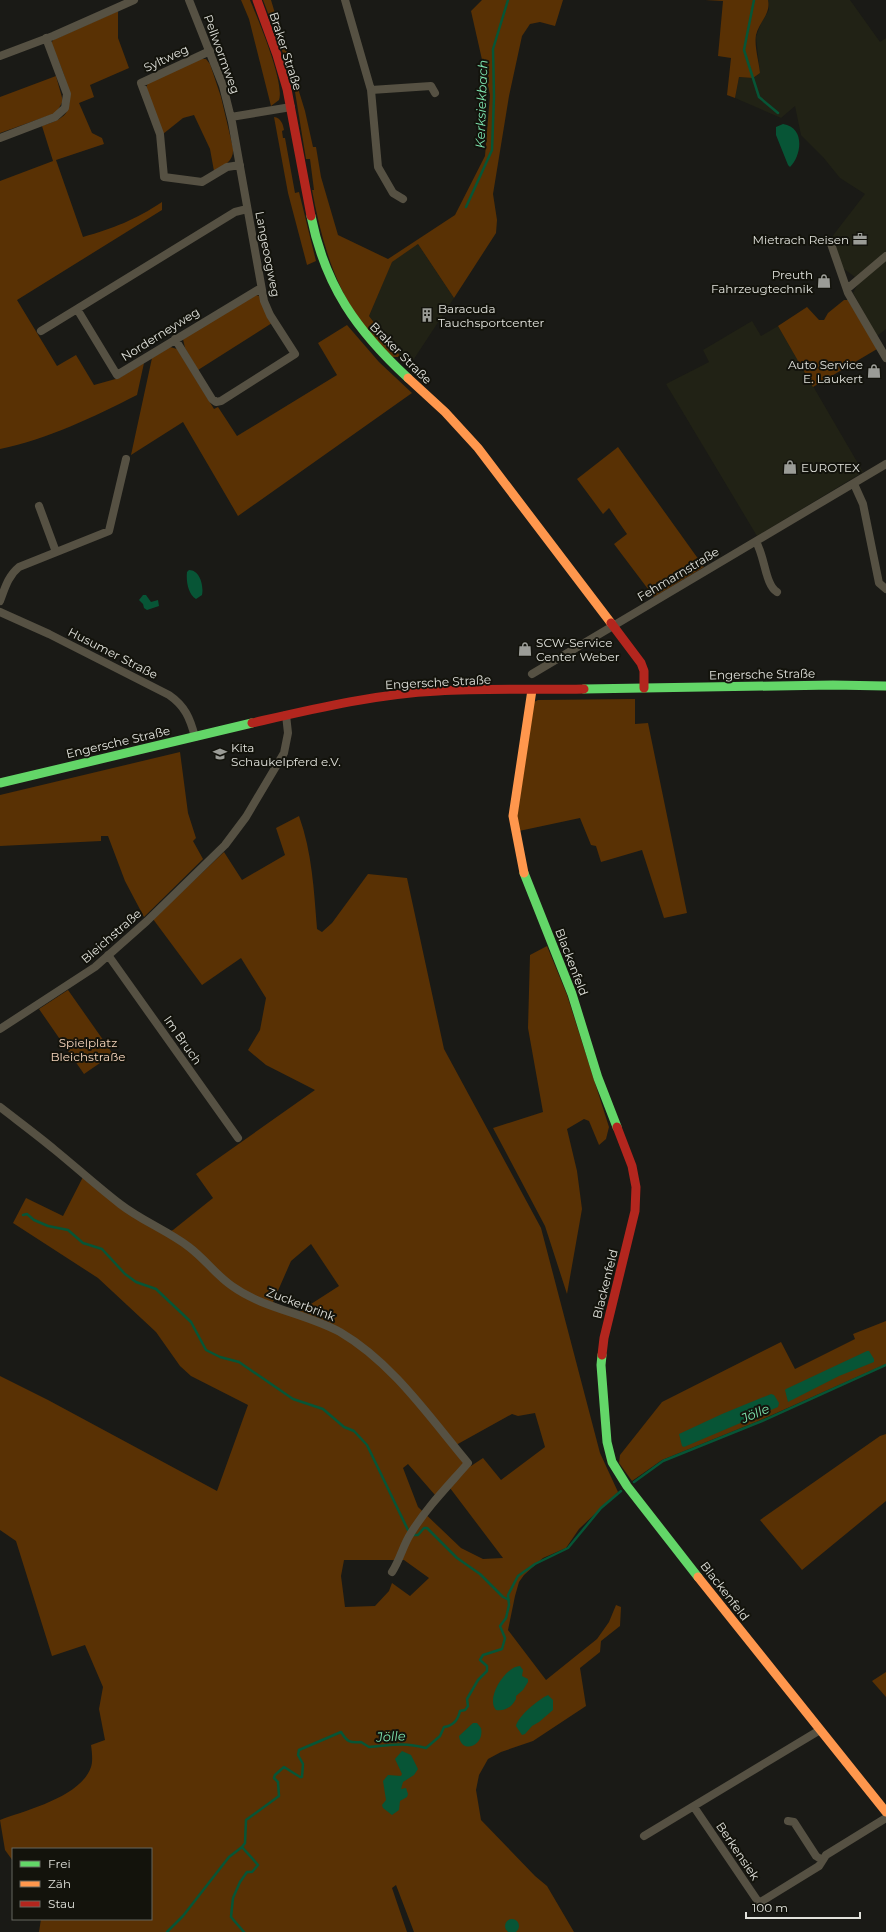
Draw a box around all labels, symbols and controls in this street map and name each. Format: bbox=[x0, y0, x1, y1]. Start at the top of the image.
street label: Braker Straße bbox=[266, 10, 306, 92]
street label: Pellwormweg bbox=[201, 12, 243, 96]
street label: Syltweg bbox=[141, 41, 191, 75]
water label: Kerksiekbach bbox=[471, 60, 491, 148]
street label: Langeoogweg bbox=[252, 210, 284, 298]
office icon: Mietrach Reisen bbox=[852, 231, 868, 247]
place label: Mietrach Reisen bbox=[753, 232, 849, 247]
place label: Preuth Fahrzeugtechnik bbox=[711, 267, 814, 296]
shop icon: Preuth Fahrzeugtechnik bbox=[816, 273, 832, 289]
place label: Baracuda Tauchsportcenter bbox=[438, 301, 545, 330]
street label: Norderneyweg bbox=[118, 304, 202, 364]
building icon: Baracuda Tauchsportcenter bbox=[419, 307, 435, 323]
street label: Braker Straße bbox=[367, 319, 435, 387]
place label: Auto Service E. Laukert bbox=[788, 357, 863, 386]
shop icon: Auto Service E. Laukert bbox=[866, 363, 882, 379]
shop icon: EUROTEX bbox=[782, 459, 798, 475]
place label: EUROTEX bbox=[801, 460, 860, 475]
street label: Fehmarnstraße bbox=[634, 544, 722, 604]
street label: Husumer Straße bbox=[66, 624, 160, 682]
place label: SCW-Service Center Weber bbox=[536, 635, 620, 664]
shop icon: SCW-Service Center Weber bbox=[517, 641, 533, 657]
street label: Engersche Straße bbox=[709, 666, 815, 682]
street label: Engersche Straße bbox=[385, 672, 491, 692]
street label: Engersche Straße bbox=[65, 723, 171, 761]
place label: Kita Schaukelpferd e.V. bbox=[231, 740, 341, 769]
school or university icon: Kita Schaukelpferd e.V. bbox=[212, 746, 228, 762]
street label: Bleichstraße bbox=[78, 906, 144, 966]
street label: Blackenfeld bbox=[552, 926, 592, 998]
street label: Im Bruch bbox=[161, 1013, 205, 1067]
park label: Spielplatz Bleichstraße bbox=[51, 1035, 125, 1064]
street label: Blackenfeld bbox=[589, 1248, 621, 1320]
street label: Zuckerbrink bbox=[264, 1284, 338, 1324]
water label: Jölle bbox=[737, 1400, 772, 1426]
street label: Blackenfeld bbox=[697, 1558, 753, 1624]
water label: Jölle bbox=[375, 1727, 406, 1745]
street label: Berkensiek bbox=[713, 1819, 763, 1884]
legend bbox=[12, 1848, 152, 1920]
text: Frei bbox=[48, 1856, 71, 1871]
text: Zäh bbox=[48, 1876, 71, 1891]
scale bar bbox=[746, 1894, 860, 1920]
text: Stau bbox=[48, 1896, 75, 1911]
text: 100 m bbox=[752, 1900, 788, 1915]

